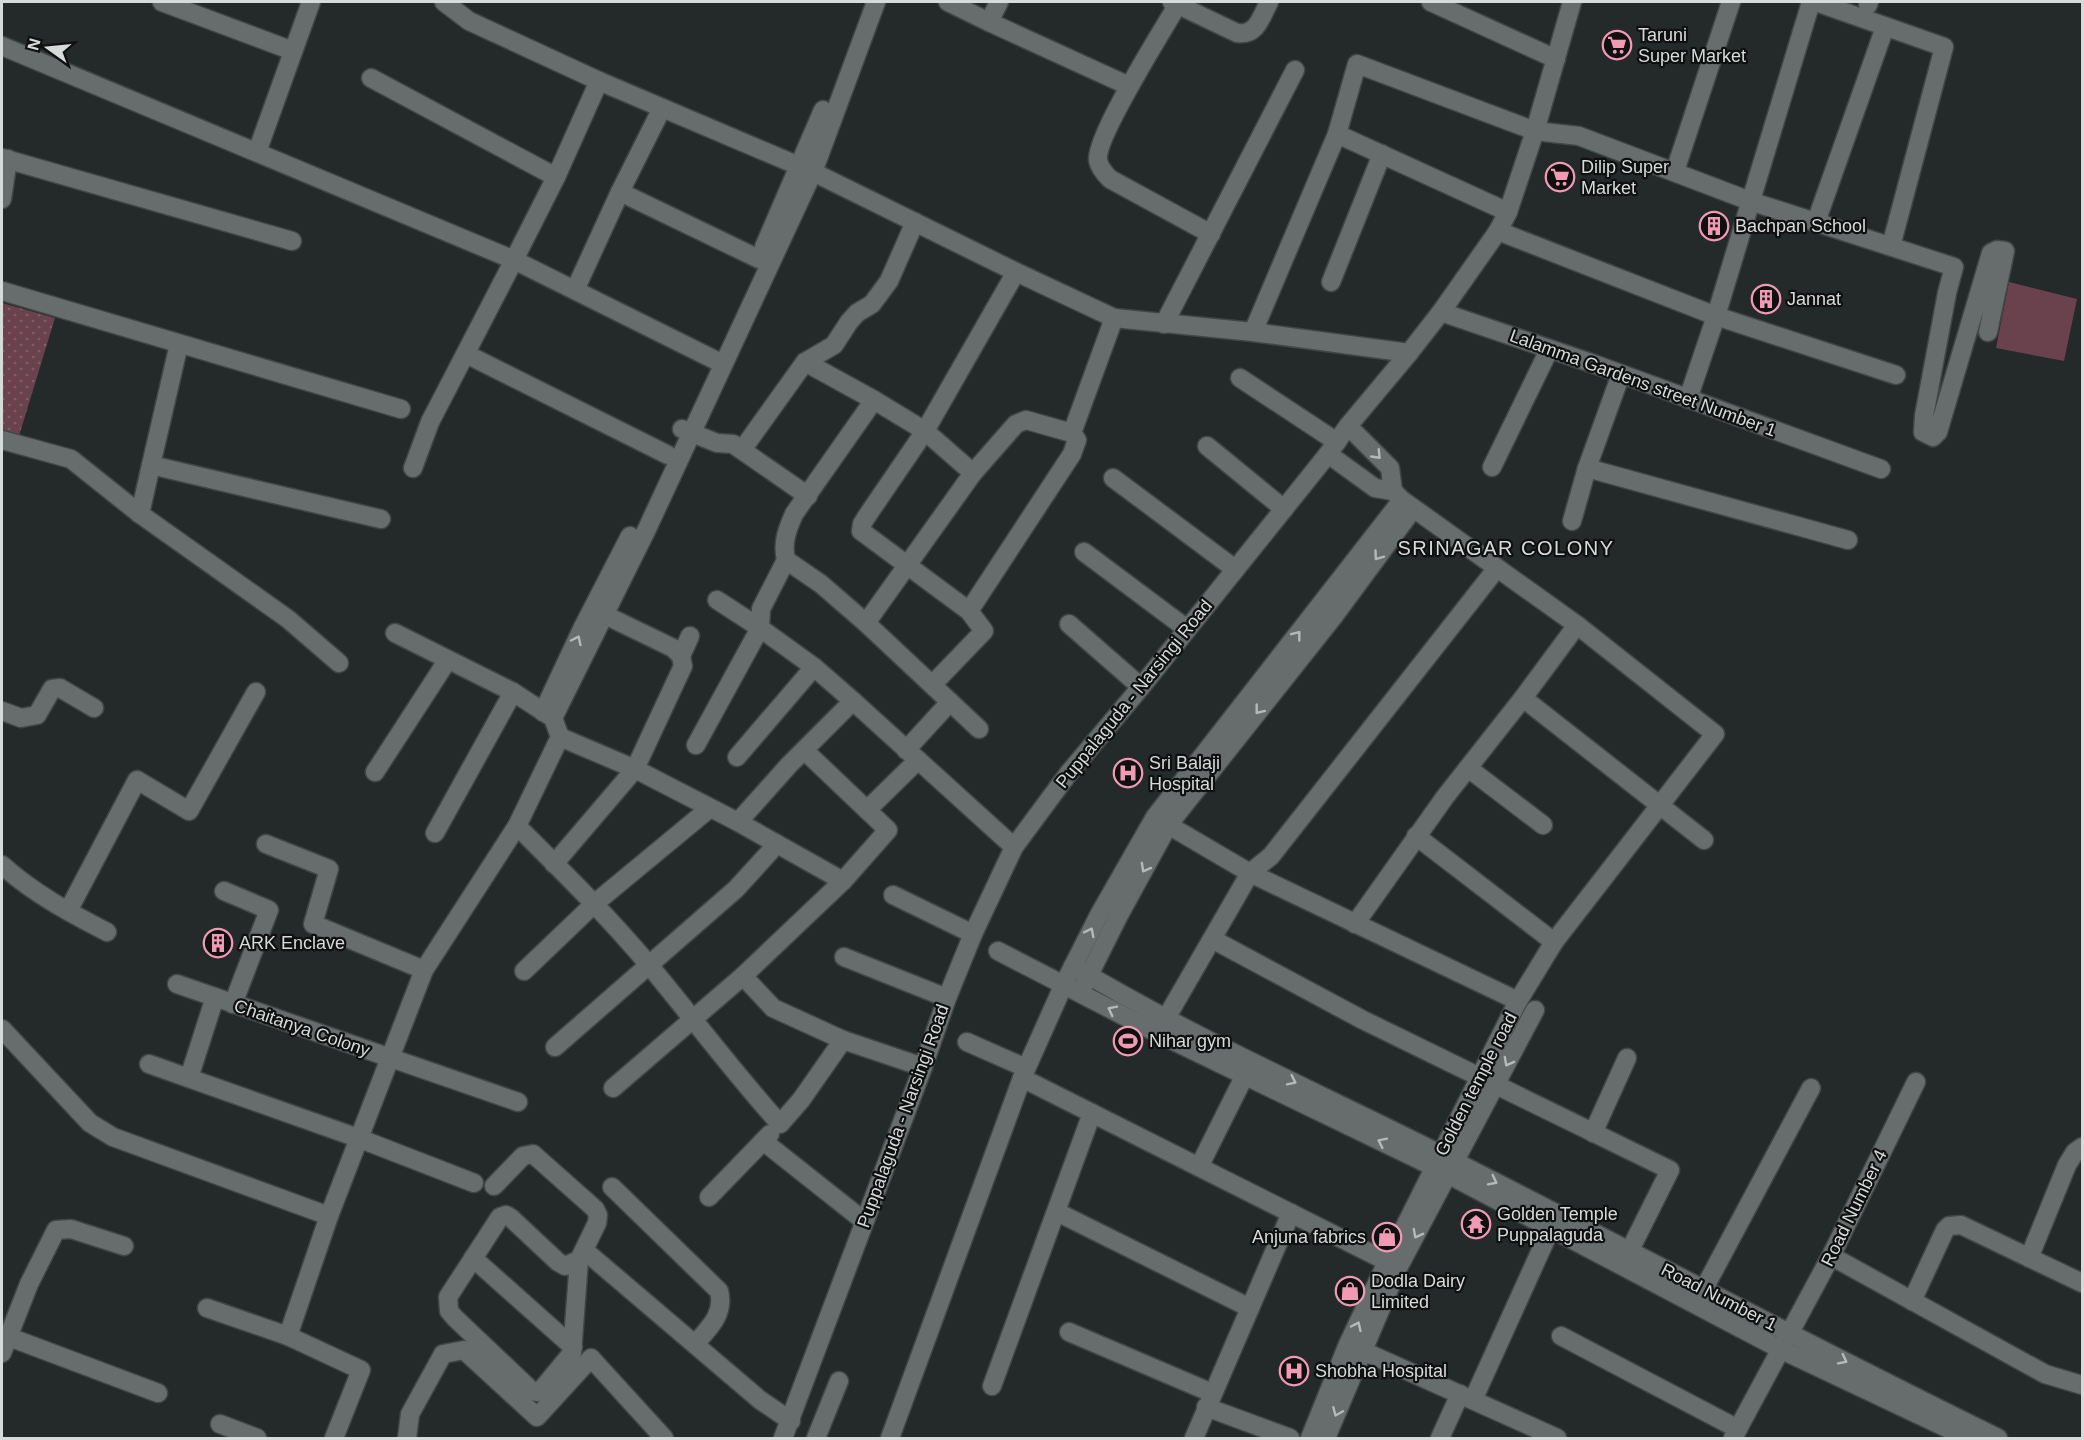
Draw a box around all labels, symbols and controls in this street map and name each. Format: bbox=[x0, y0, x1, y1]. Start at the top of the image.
north arrow bbox=[18, 18, 78, 78]
place label: Taruni Super Market bbox=[1638, 25, 1746, 66]
supermarket icon: Taruni Super Market bbox=[1601, 29, 1633, 61]
text: N bbox=[24, 36, 44, 52]
place label: Dilip Super Market bbox=[1581, 157, 1669, 198]
supermarket icon: Dilip Super Market bbox=[1544, 161, 1576, 193]
building icon: Bachpan School bbox=[1698, 210, 1730, 242]
place label: Bachpan School bbox=[1735, 216, 1866, 236]
building icon: Jannat bbox=[1750, 283, 1782, 315]
place label: Jannat bbox=[1787, 289, 1841, 309]
street label: Lalamma Gardens street Number 1 bbox=[1507, 325, 1779, 441]
one-way arrow bbox=[1370, 449, 1381, 459]
district label: SRINAGAR COLONY bbox=[1398, 537, 1614, 559]
one-way arrow bbox=[1374, 549, 1385, 560]
street label: Puppalaguda - Narsingi Road bbox=[1052, 596, 1216, 792]
one-way arrow bbox=[1290, 631, 1301, 642]
one-way arrow bbox=[569, 635, 581, 646]
one-way arrow bbox=[1256, 704, 1267, 715]
place label: Sri Balaji Hospital bbox=[1149, 753, 1220, 794]
hospital icon: Sri Balaji Hospital bbox=[1112, 757, 1144, 789]
one-way arrow bbox=[1141, 861, 1152, 872]
building icon: ARK Enclave bbox=[202, 927, 234, 959]
one-way arrow bbox=[1083, 928, 1094, 938]
place label: ARK Enclave bbox=[239, 933, 345, 953]
street label: Chaitanya Colony bbox=[232, 995, 372, 1061]
street label: Puppalaguda - Narsingi Road bbox=[853, 1002, 953, 1230]
one-way arrow bbox=[1108, 1006, 1119, 1017]
street label: Golden temple road bbox=[1431, 1009, 1521, 1159]
sports icon: Nihar gym bbox=[1112, 1025, 1144, 1057]
place label: Nihar gym bbox=[1149, 1031, 1231, 1051]
one-way arrow bbox=[1504, 1056, 1515, 1066]
one-way arrow bbox=[1285, 1074, 1296, 1085]
one-way arrow bbox=[1377, 1137, 1388, 1149]
street label: Road Number 4 bbox=[1817, 1147, 1891, 1269]
one-way arrow bbox=[1486, 1174, 1497, 1185]
place label: Golden Temple Puppalaguda bbox=[1497, 1204, 1618, 1245]
temple icon: Golden Temple Puppalaguda bbox=[1460, 1208, 1492, 1240]
shop icon: Anjuna fabrics bbox=[1371, 1221, 1403, 1253]
place label: Anjuna fabrics bbox=[1252, 1227, 1366, 1247]
one-way arrow bbox=[1413, 1228, 1424, 1238]
street label: Road Number 1 bbox=[1658, 1259, 1780, 1335]
place label: Dodla Dairy Limited bbox=[1371, 1271, 1465, 1312]
shop icon: Dodla Dairy Limited bbox=[1334, 1275, 1366, 1307]
one-way arrow bbox=[1349, 1322, 1361, 1333]
one-way arrow bbox=[1836, 1353, 1847, 1365]
hospital icon: Shobha Hospital bbox=[1278, 1355, 1310, 1387]
place label: Shobha Hospital bbox=[1315, 1361, 1447, 1381]
one-way arrow bbox=[1332, 1406, 1344, 1417]

